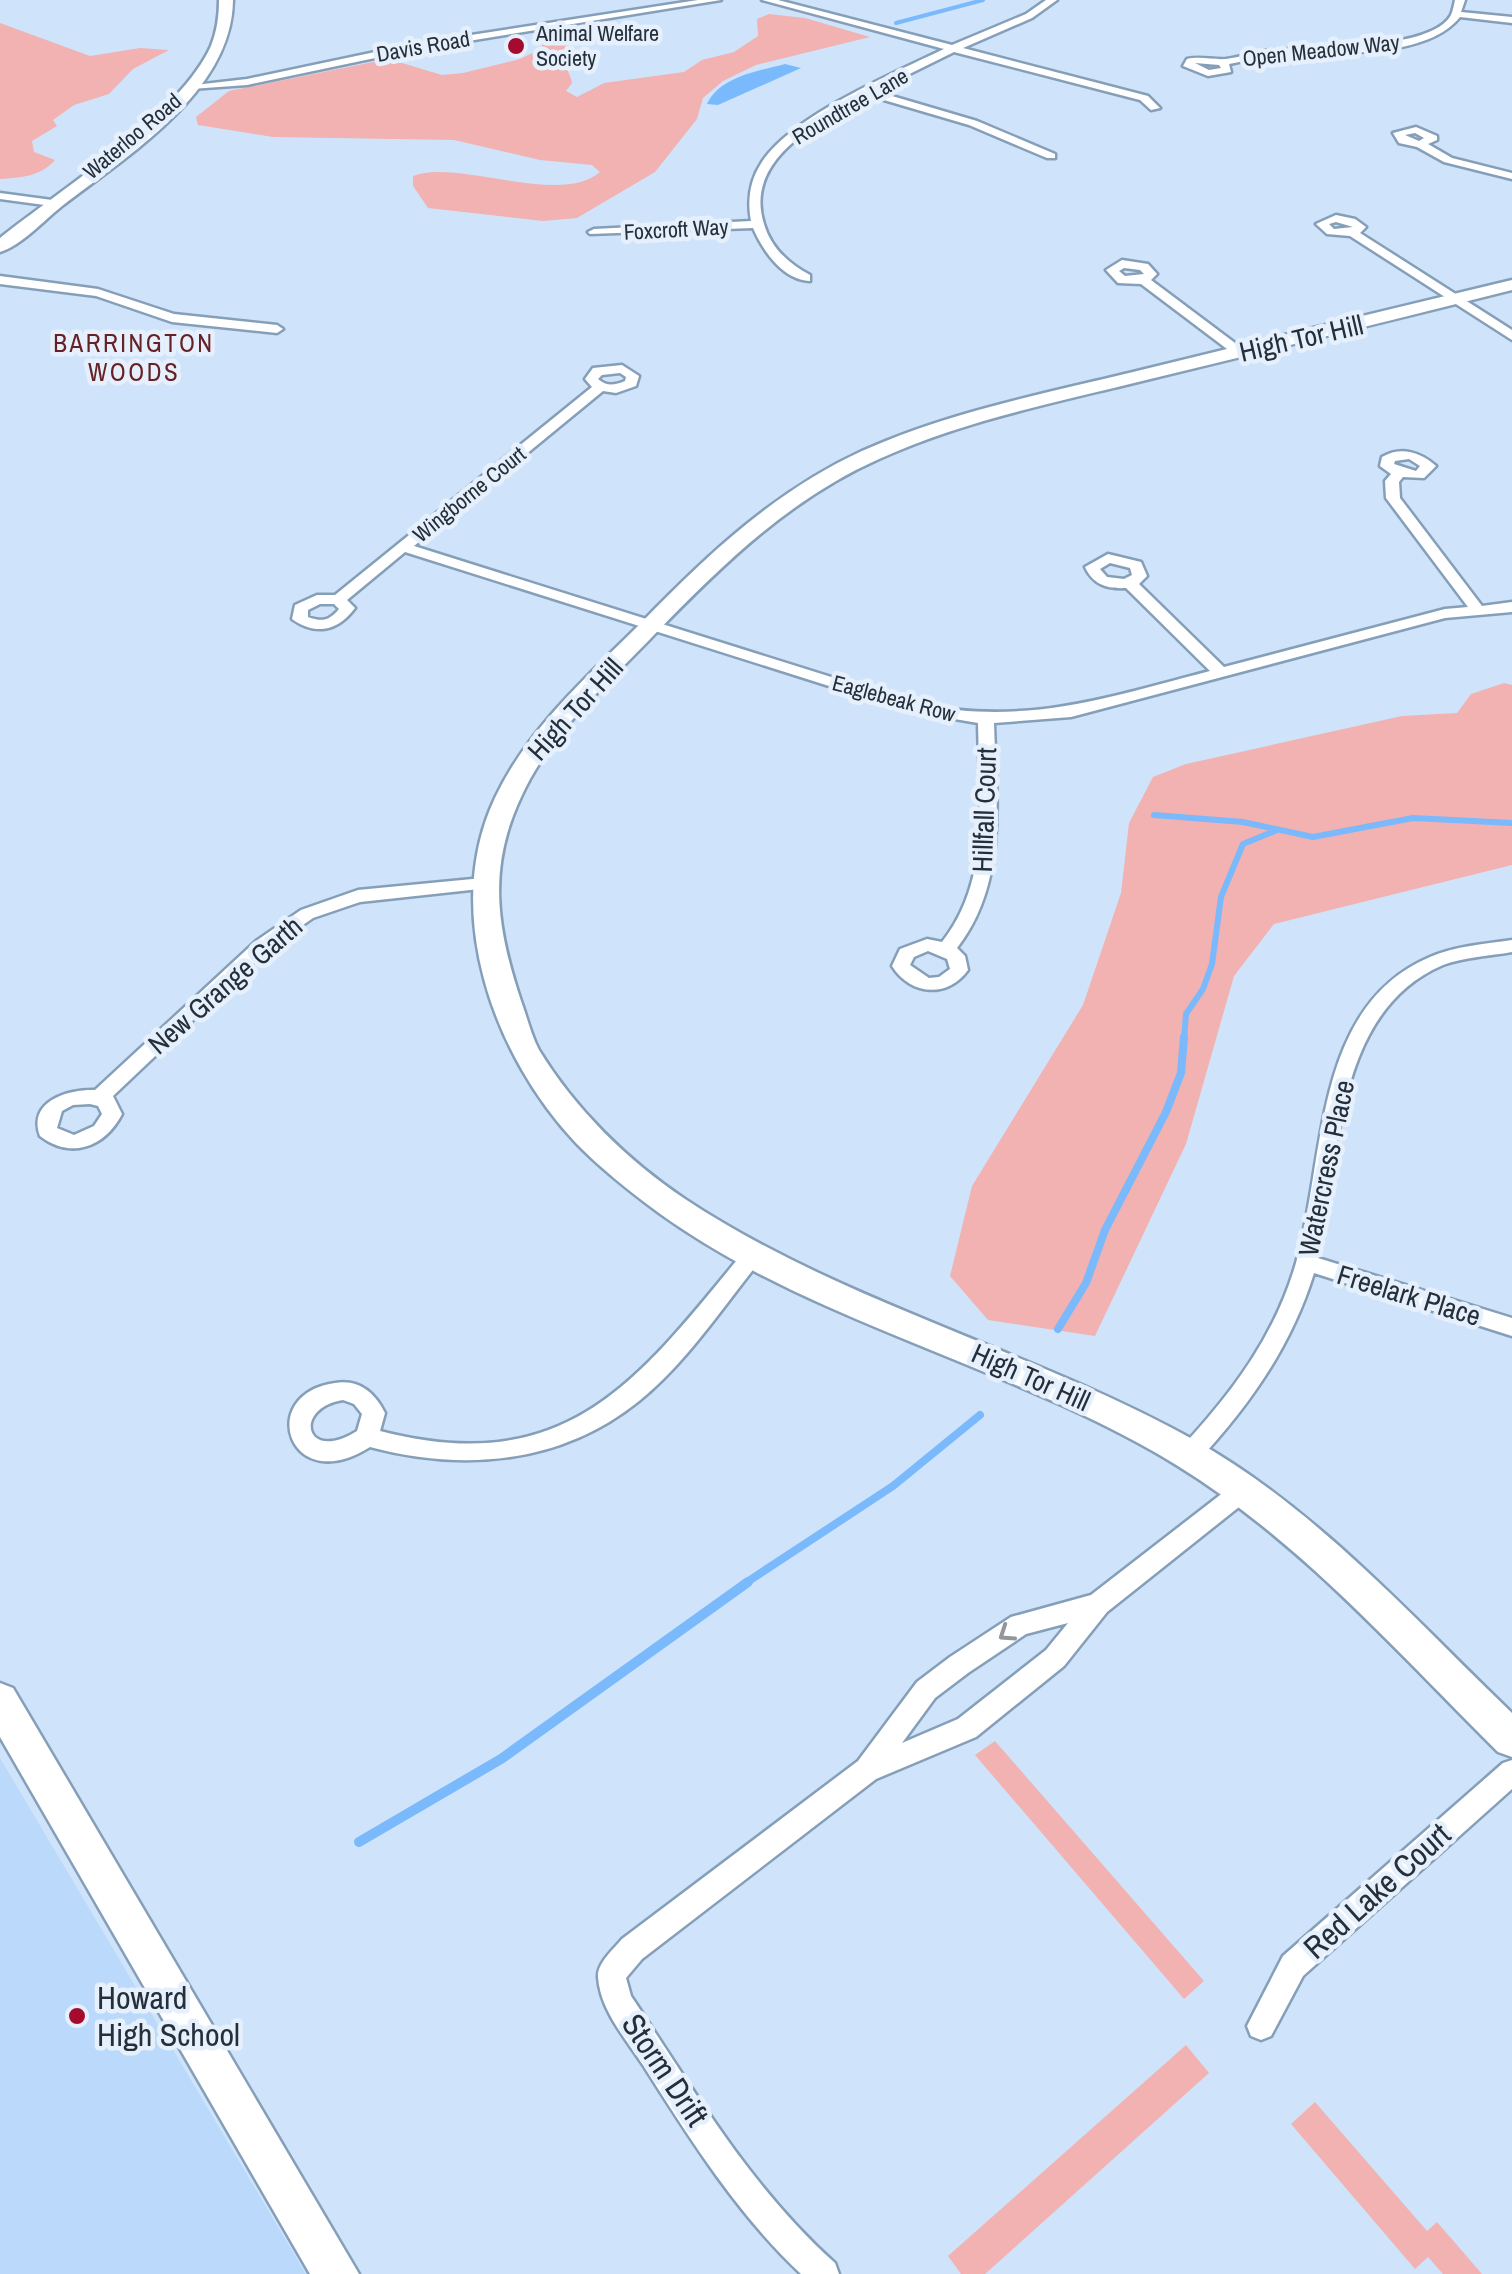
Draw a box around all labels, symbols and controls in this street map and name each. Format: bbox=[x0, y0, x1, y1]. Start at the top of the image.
place label: Animal Welfare Society bbox=[535, 18, 659, 73]
street label: Davis Road bbox=[374, 23, 472, 69]
street label: Open Meadow Way bbox=[1241, 27, 1401, 73]
marker: Animal Welfare Society bbox=[505, 35, 527, 57]
street label: Roundtree Lane bbox=[786, 61, 914, 151]
street label: Waterloo Road bbox=[77, 86, 187, 186]
street label: Foxcroft Way bbox=[623, 211, 729, 247]
street label: High Tor Hill bbox=[1235, 305, 1367, 371]
district label: BARRINGTON WOODS bbox=[53, 326, 215, 389]
street label: Wingborne Court bbox=[406, 439, 532, 549]
street label: High Tor Hill bbox=[519, 649, 631, 769]
street label: Eaglebeak Row bbox=[829, 667, 959, 729]
street label: Hillfall Court bbox=[963, 747, 1005, 873]
street label: New Grange Garth bbox=[140, 907, 310, 1063]
street label: Watercress Place bbox=[1289, 1076, 1363, 1260]
street label: Freelark Place bbox=[1333, 1255, 1485, 1335]
street label: High Tor Hill bbox=[966, 1334, 1096, 1420]
one-way arrow bbox=[998, 1622, 1016, 1641]
street label: Red Lake Court bbox=[1294, 1813, 1459, 1968]
place label: Howard High School bbox=[97, 1976, 240, 2056]
marker: Howard High School bbox=[66, 2005, 88, 2027]
street label: Storm Drift bbox=[612, 2005, 719, 2134]

